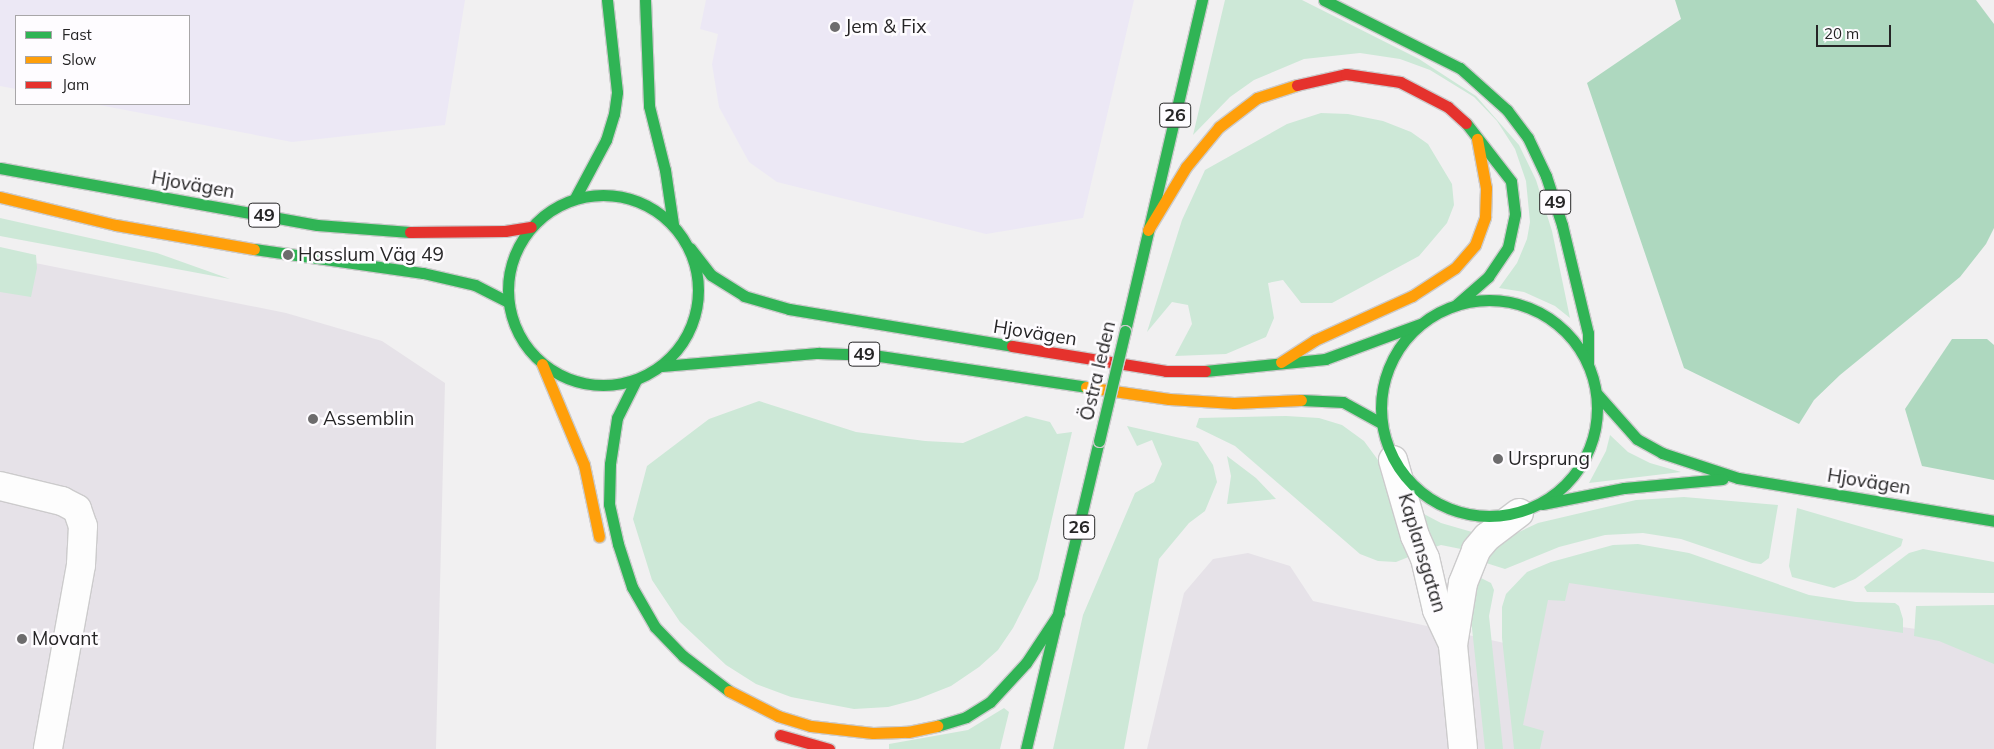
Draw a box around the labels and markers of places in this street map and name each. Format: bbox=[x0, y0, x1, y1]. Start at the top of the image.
place label: Jem & Fix bbox=[845, 16, 926, 38]
marker: Jem & Fix bbox=[829, 21, 841, 33]
place label: Hasslum Väg 49 bbox=[298, 244, 444, 266]
marker: Hasslum Väg 49 bbox=[282, 249, 294, 261]
place label: Assemblin bbox=[323, 408, 414, 430]
marker: Assemblin bbox=[307, 413, 319, 425]
place label: Ursprung bbox=[1508, 448, 1590, 470]
marker: Ursprung bbox=[1492, 453, 1504, 465]
place label: Movant bbox=[32, 628, 98, 650]
marker: Movant bbox=[16, 633, 28, 645]

